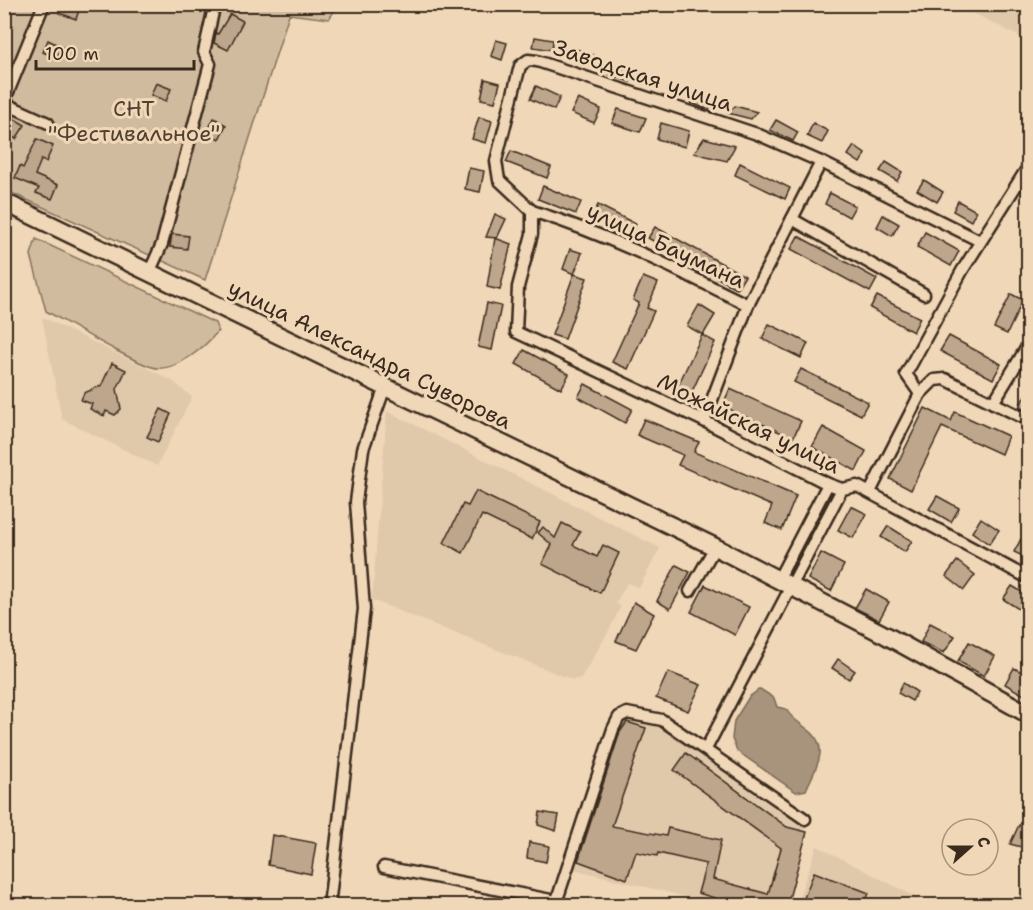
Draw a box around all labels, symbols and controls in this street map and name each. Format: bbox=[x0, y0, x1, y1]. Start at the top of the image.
scale bar bbox=[36, 33, 194, 71]
street label: Заводская улица bbox=[550, 33, 736, 118]
text: 100 m bbox=[45, 42, 99, 66]
park label: СНТ "Фестивальное" bbox=[48, 94, 220, 148]
street label: улица Баумана bbox=[582, 196, 750, 295]
street label: улица Александра Суворова bbox=[223, 273, 517, 436]
street label: Можайская улица bbox=[652, 367, 845, 480]
north arrow bbox=[940, 817, 1000, 877]
text: С bbox=[972, 833, 995, 850]

